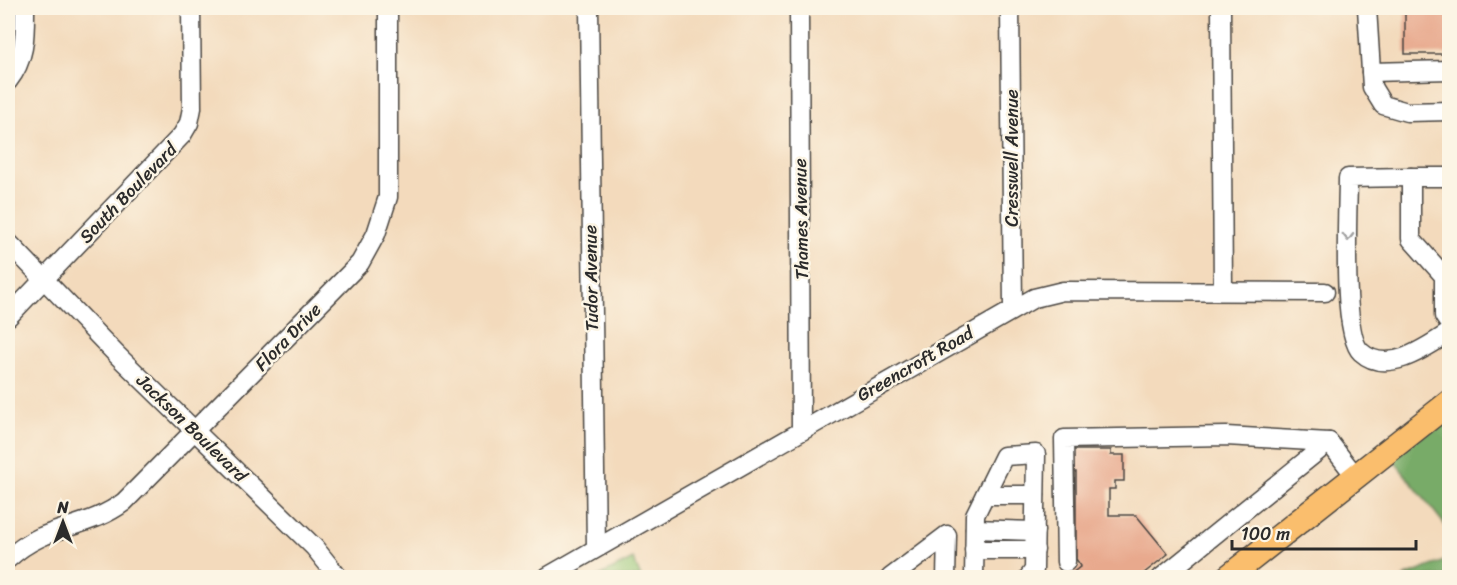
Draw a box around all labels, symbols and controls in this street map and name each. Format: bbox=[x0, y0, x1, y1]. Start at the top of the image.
street label: Cresswell Avenue bbox=[996, 89, 1028, 227]
street label: South Boulevard bbox=[71, 134, 186, 251]
street label: Thames Avenue bbox=[784, 158, 818, 280]
street label: Tudor Avenue bbox=[574, 225, 608, 331]
one-way arrow bbox=[1342, 232, 1354, 241]
street label: Flora Drive bbox=[247, 295, 329, 379]
street label: Greencroft Road bbox=[850, 317, 981, 410]
street label: Jackson Boulevard bbox=[128, 365, 257, 491]
north arrow bbox=[33, 492, 93, 552]
text: N bbox=[56, 493, 69, 522]
scale bar bbox=[1232, 513, 1416, 551]
text: 100 m bbox=[1241, 518, 1290, 550]

